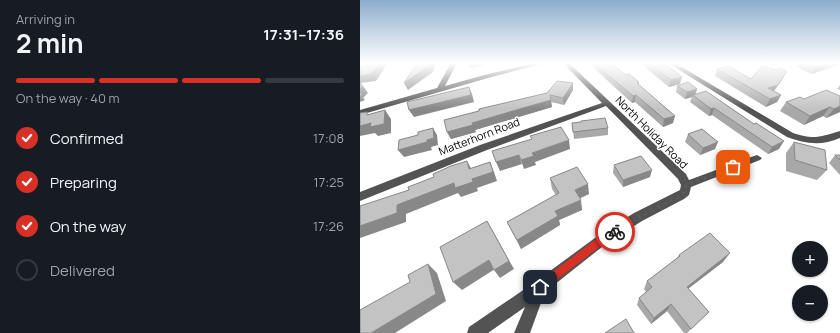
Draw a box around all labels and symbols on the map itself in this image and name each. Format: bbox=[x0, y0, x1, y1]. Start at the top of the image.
street label: North Holiday Road bbox=[613, 93, 691, 171]
street label: Matterhorn Road bbox=[436, 114, 522, 158]
pin bbox=[716, 150, 750, 184]
courier bbox=[595, 212, 635, 252]
pin bbox=[523, 270, 557, 304]

